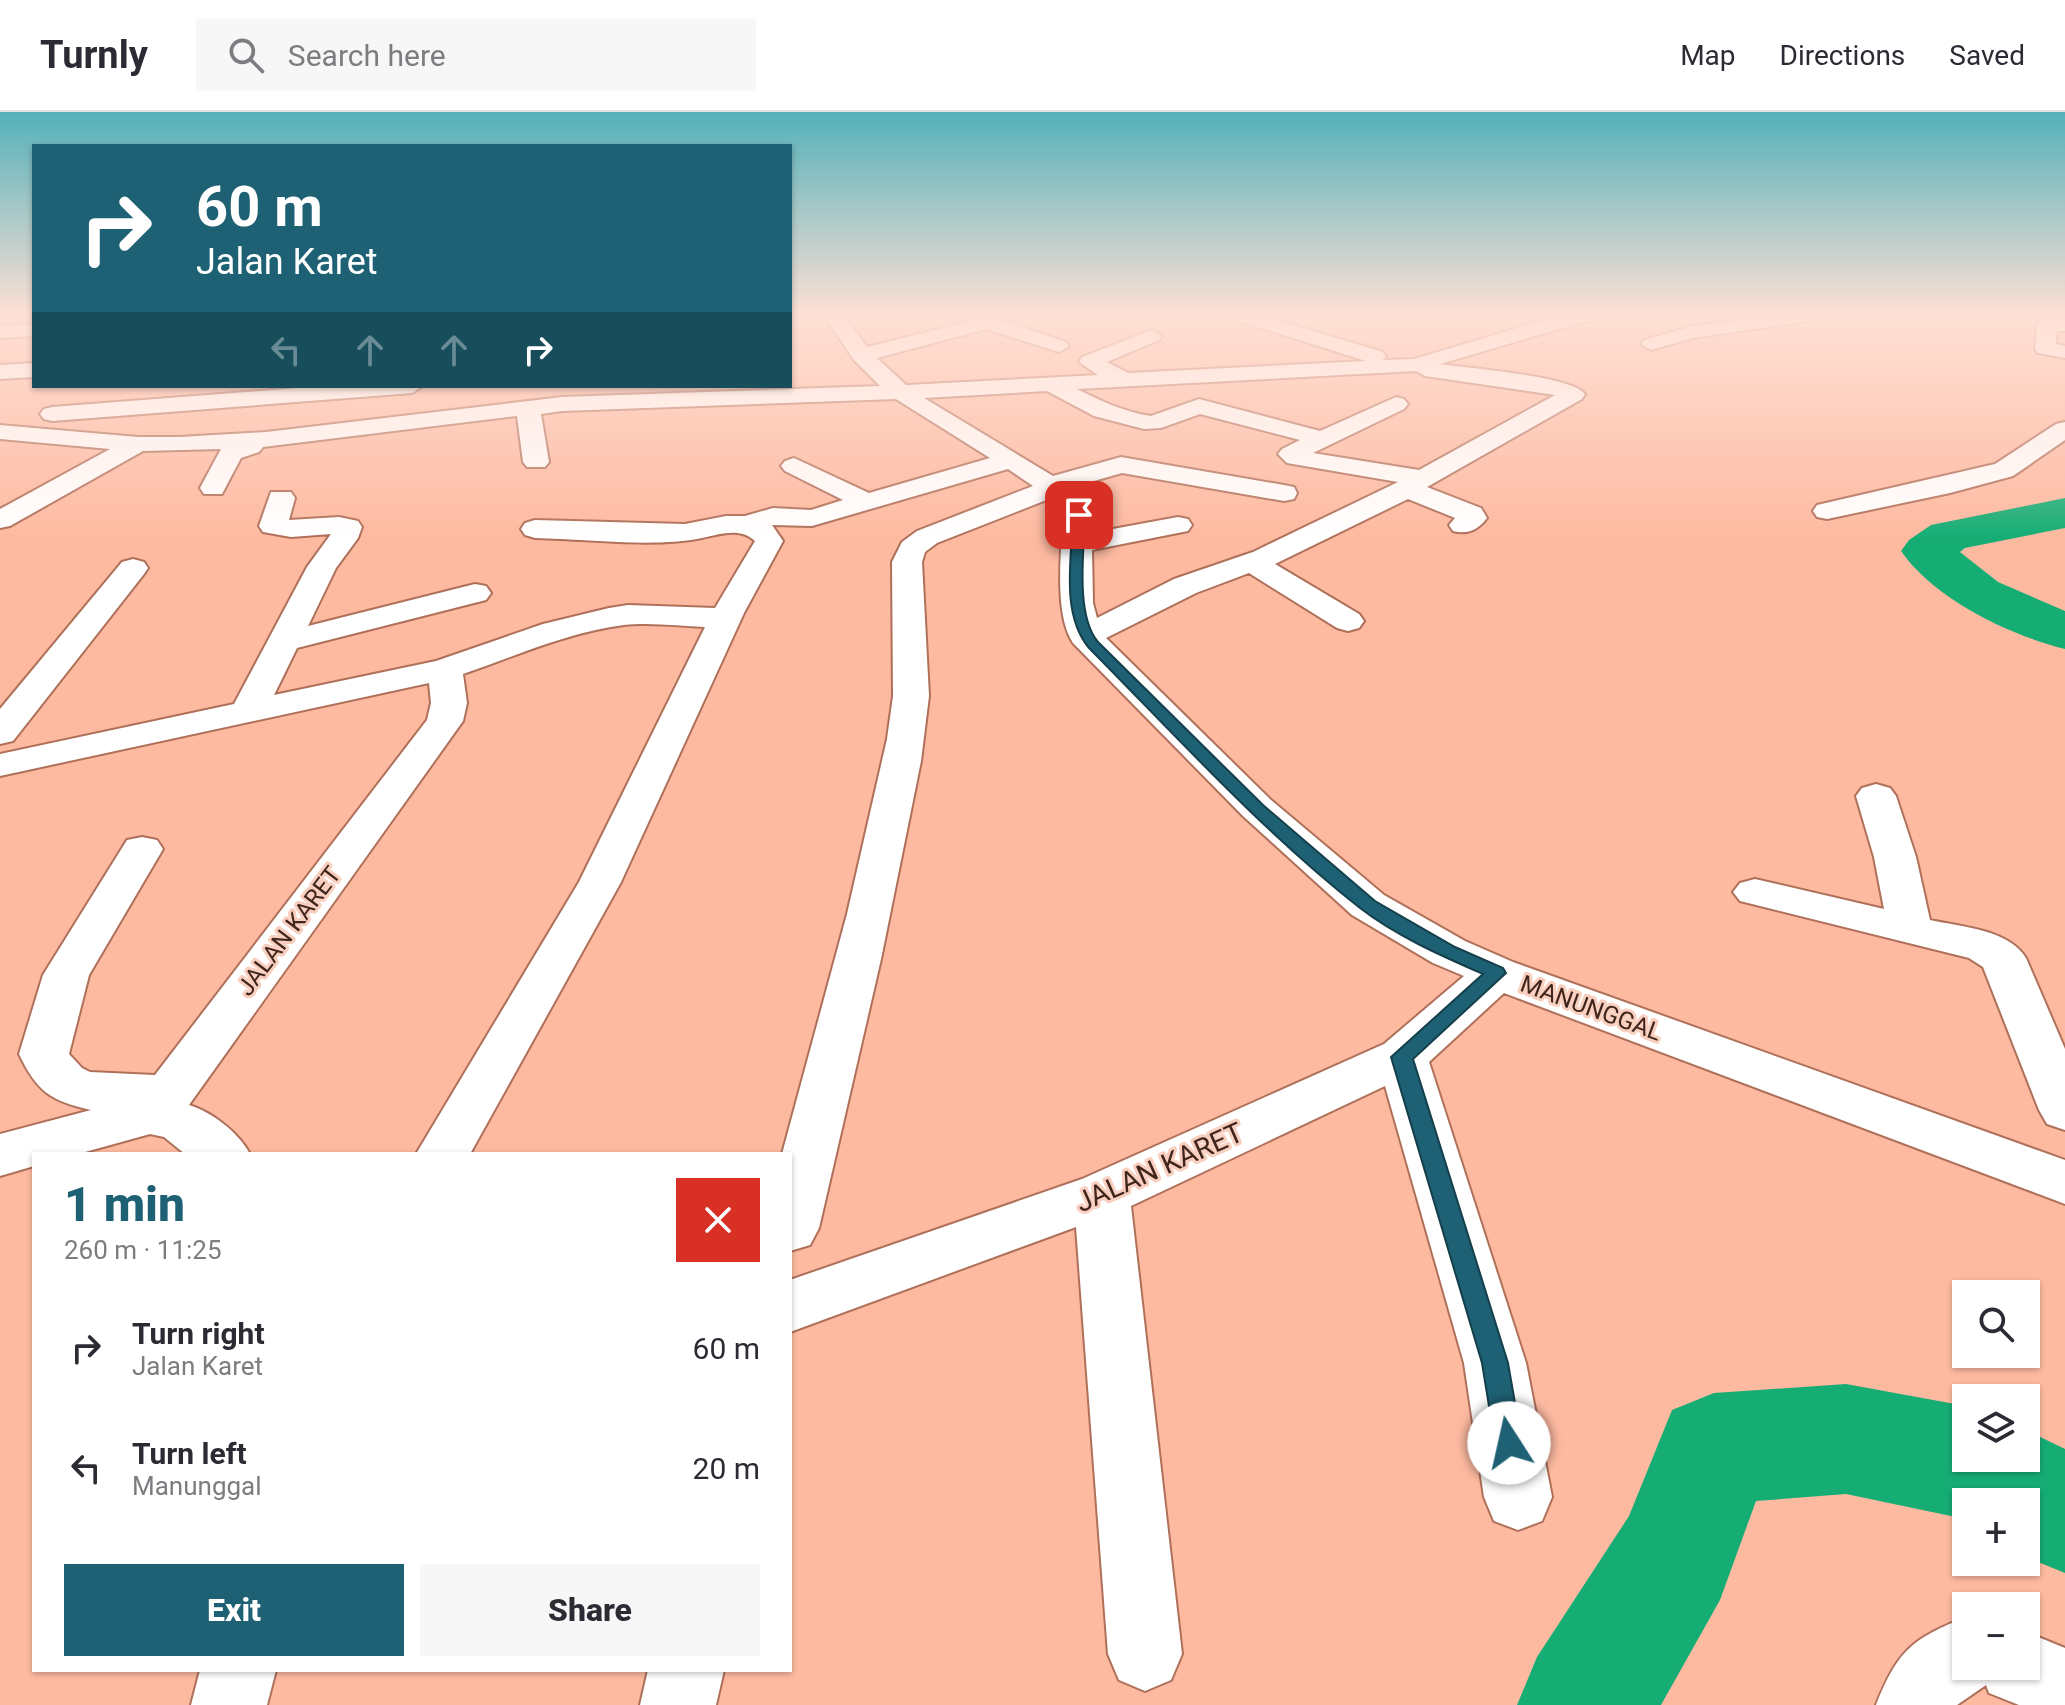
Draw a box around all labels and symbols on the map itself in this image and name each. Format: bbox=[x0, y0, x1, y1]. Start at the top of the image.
pin bbox=[1045, 481, 1113, 549]
street label: JALAN KARET bbox=[231, 861, 347, 1001]
street label: MANUNGGAL bbox=[1517, 970, 1665, 1046]
street label: JALAN KARET bbox=[1070, 1116, 1248, 1219]
position arrow bbox=[1467, 1401, 1551, 1485]

